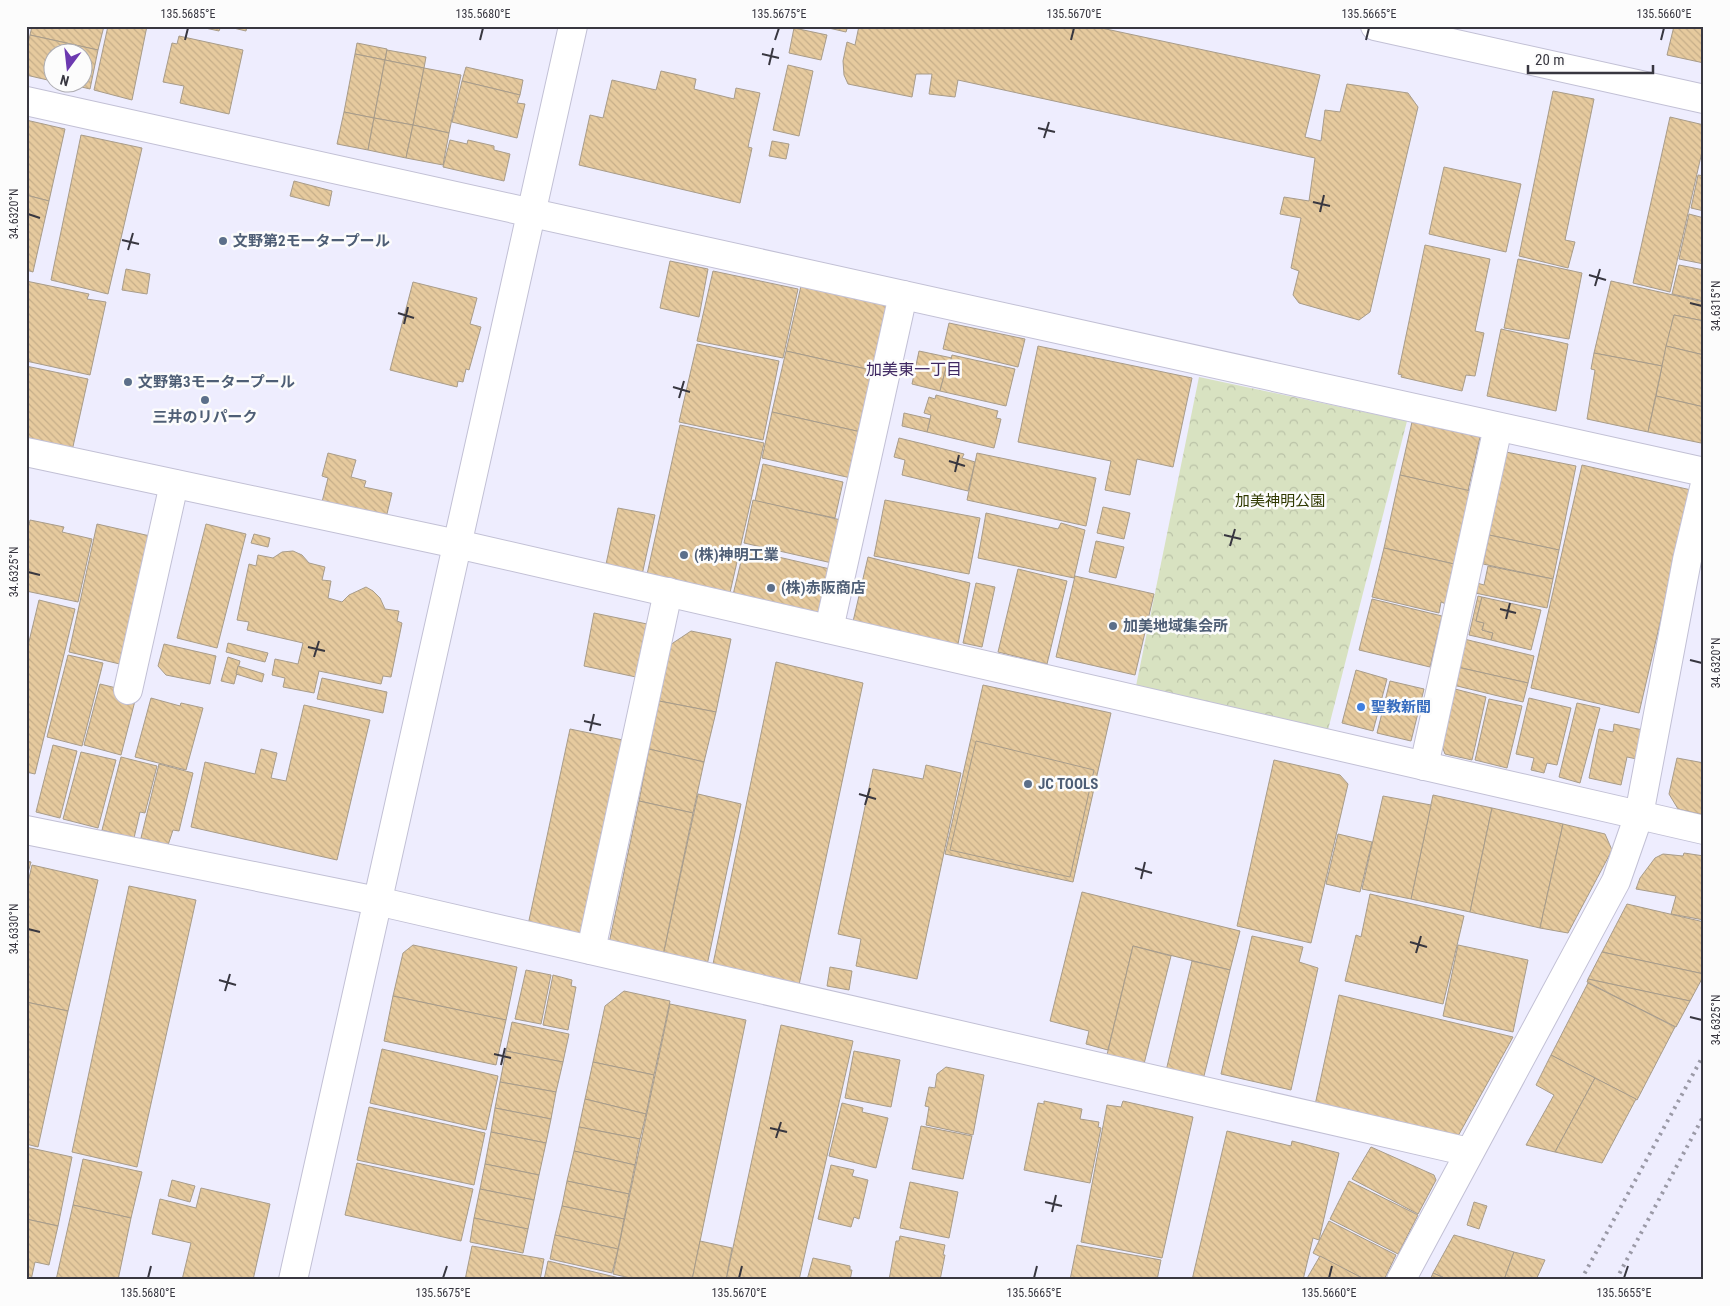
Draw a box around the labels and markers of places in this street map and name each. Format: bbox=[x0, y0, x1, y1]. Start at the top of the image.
place label: 文野第2モータープール bbox=[233, 232, 390, 250]
marker: 文野第2モータープール bbox=[217, 235, 229, 247]
place label: 文野第3モータープール bbox=[138, 373, 295, 391]
marker: 文野第3モータープール bbox=[122, 376, 134, 388]
marker: 三井のリパーク bbox=[199, 394, 211, 406]
place label: 三井のリパーク bbox=[152, 408, 258, 426]
place label: (株)神明工業 bbox=[694, 546, 779, 564]
marker: (株)神明工業 bbox=[678, 549, 690, 561]
place label: (株)赤阪商店 bbox=[781, 579, 866, 597]
marker: (株)赤阪商店 bbox=[765, 582, 777, 594]
place label: 加美地域集会所 bbox=[1123, 617, 1228, 635]
marker: 加美地域集会所 bbox=[1107, 620, 1119, 632]
place label: 聖教新聞 bbox=[1371, 698, 1431, 716]
marker: 聖教新聞 bbox=[1355, 701, 1367, 713]
place label: JC TOOLS bbox=[1038, 775, 1098, 793]
marker: JC TOOLS bbox=[1022, 778, 1034, 790]

